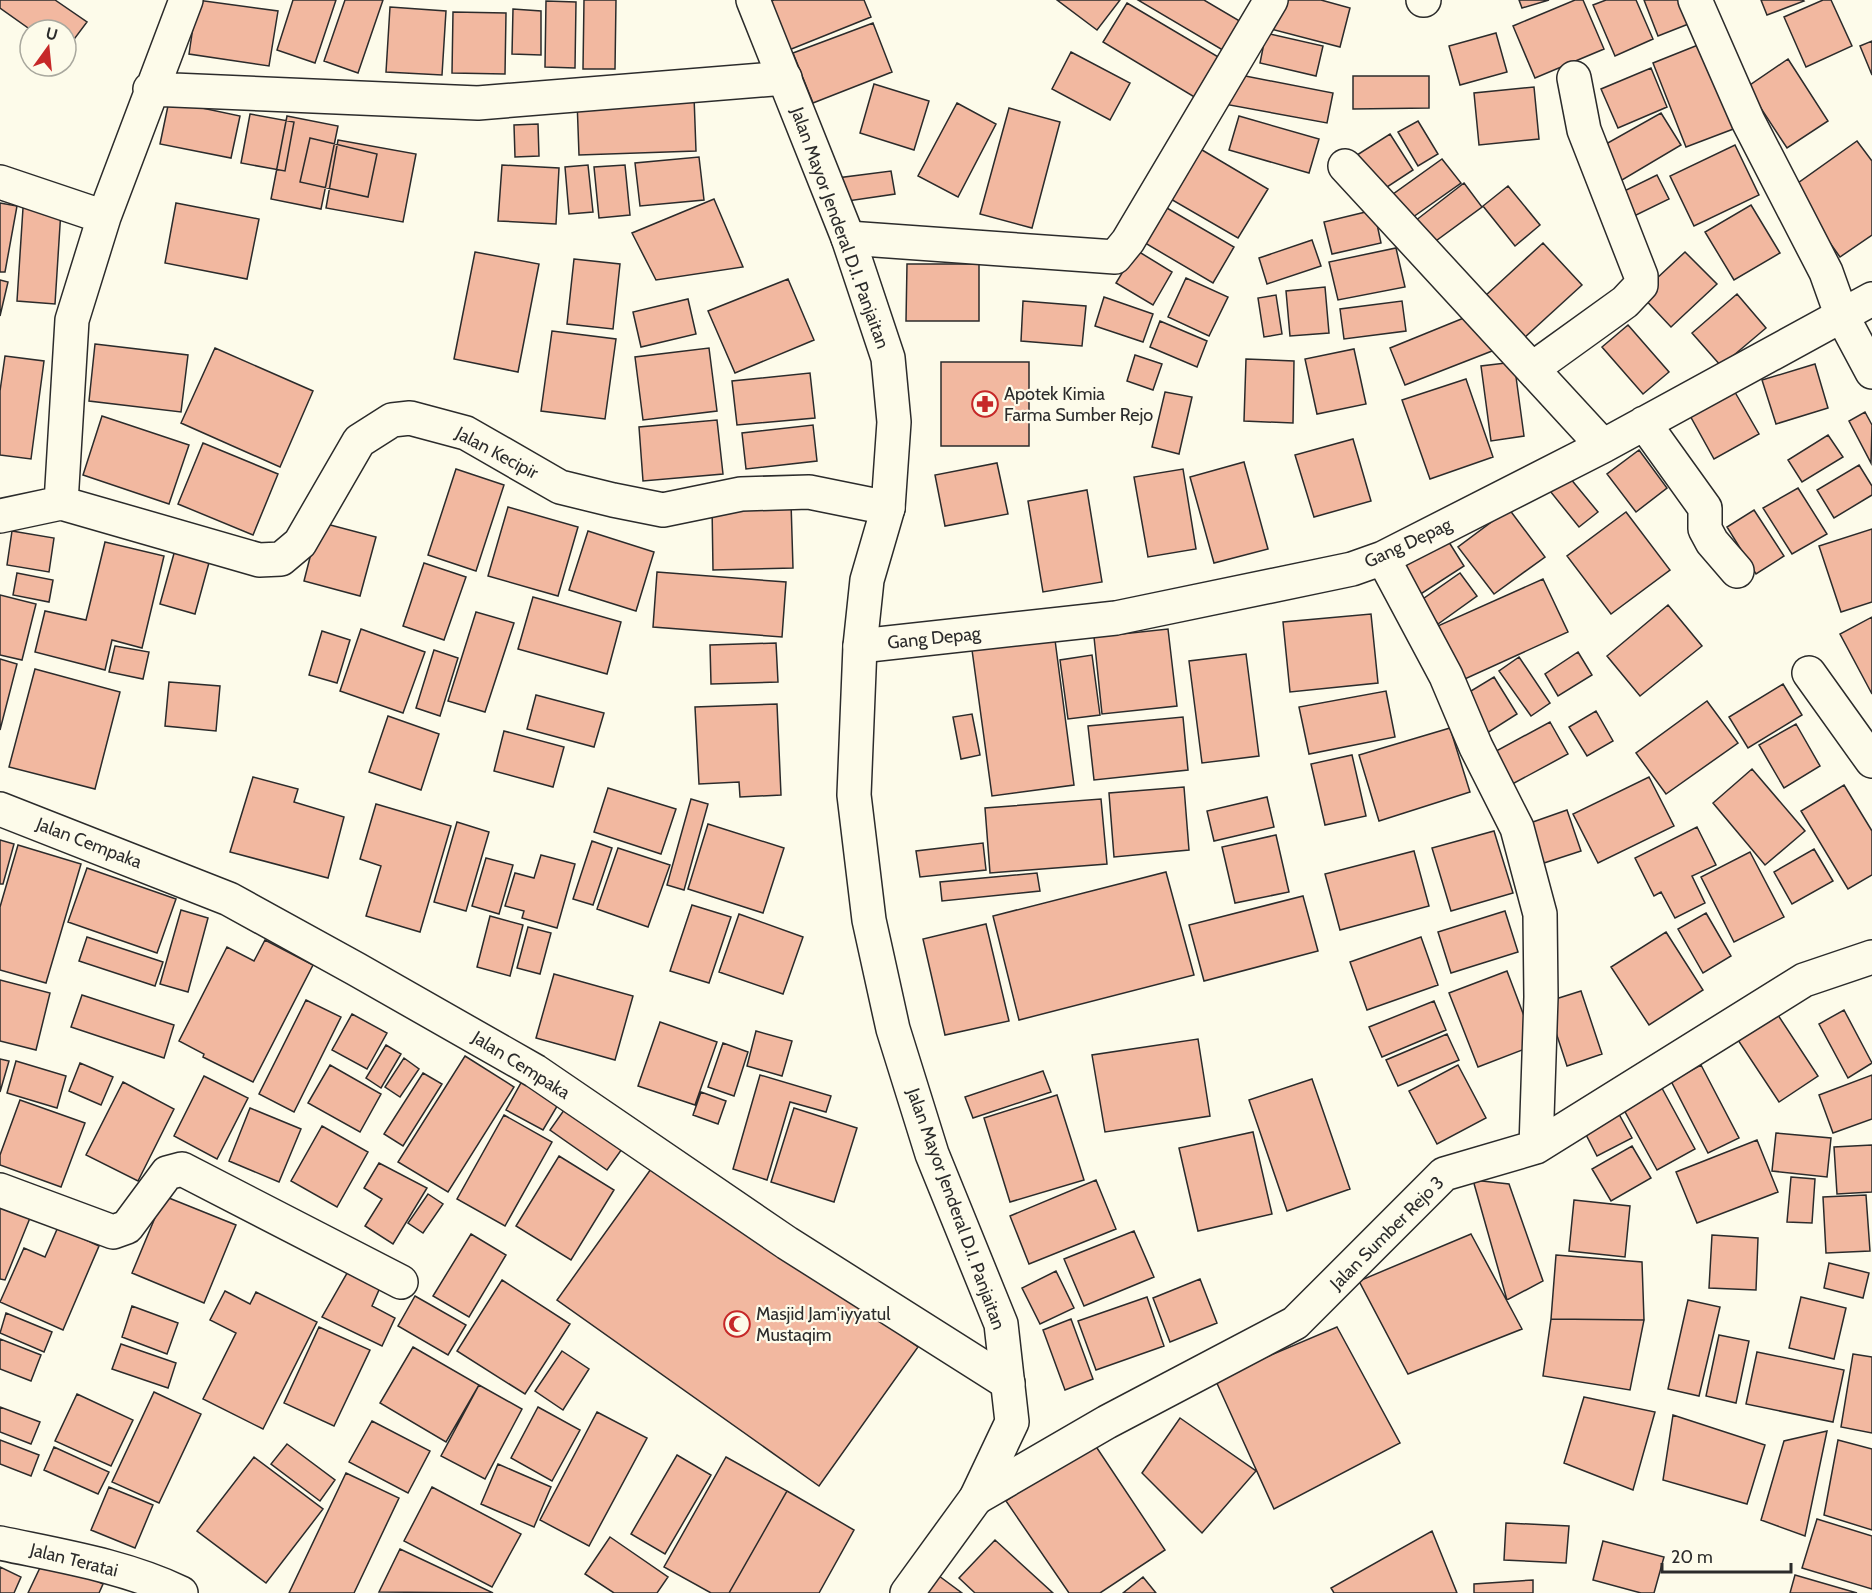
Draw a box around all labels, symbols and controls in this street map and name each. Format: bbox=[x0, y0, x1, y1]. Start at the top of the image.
north arrow bbox=[18, 18, 78, 78]
text: U bbox=[44, 23, 60, 45]
street label: Jalan Mayor Jenderal D.I. Panjaitan bbox=[786, 103, 894, 352]
place label: Apotek Kimia Farma Sumber Rejo bbox=[1004, 383, 1153, 426]
pharmacy icon: Apotek Kimia Farma Sumber Rejo bbox=[970, 389, 1000, 419]
street label: Jalan Kecipir bbox=[451, 422, 542, 484]
street label: Gang Depag bbox=[1361, 513, 1456, 573]
street label: Gang Depag bbox=[886, 622, 983, 654]
street label: Jalan Cempaka bbox=[32, 812, 145, 873]
street label: Jalan Cempaka bbox=[467, 1026, 574, 1104]
street label: Jalan Mayor Jenderal D.I. Panjaitan bbox=[902, 1084, 1010, 1333]
street label: Jalan Sumber Rejo 3 bbox=[1325, 1172, 1448, 1295]
place label: Masjid Jam'iyyatul Mustaqim bbox=[756, 1303, 891, 1346]
mosque icon: Masjid Jam'iyyatul Mustaqim bbox=[722, 1309, 752, 1339]
scale bar bbox=[1662, 1536, 1791, 1574]
street label: Jalan Teratai bbox=[27, 1538, 120, 1582]
text: 20 m bbox=[1671, 1546, 1713, 1568]

